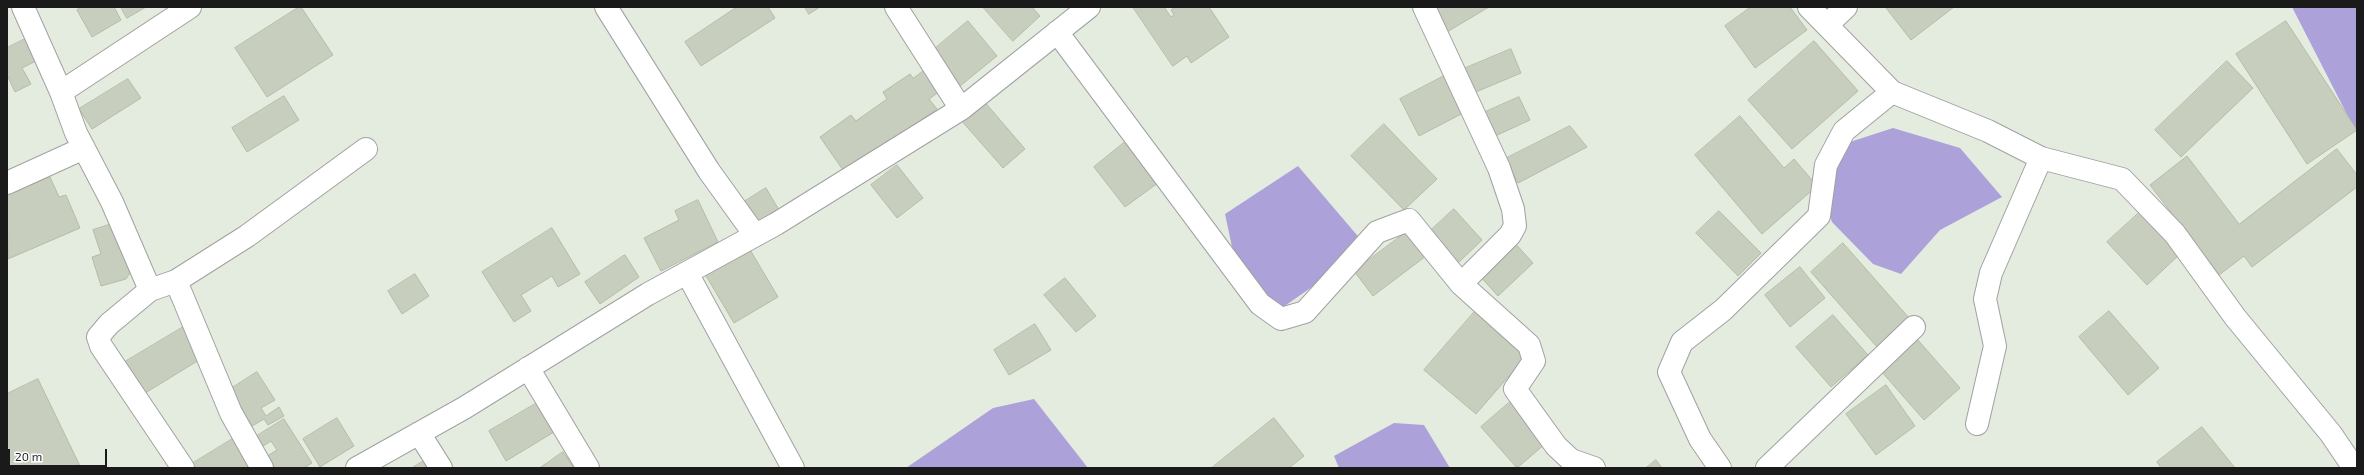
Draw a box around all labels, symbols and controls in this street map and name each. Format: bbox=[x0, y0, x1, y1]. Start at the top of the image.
scale bar bbox=[10, 441, 109, 467]
text: 20 m bbox=[15, 449, 42, 463]

